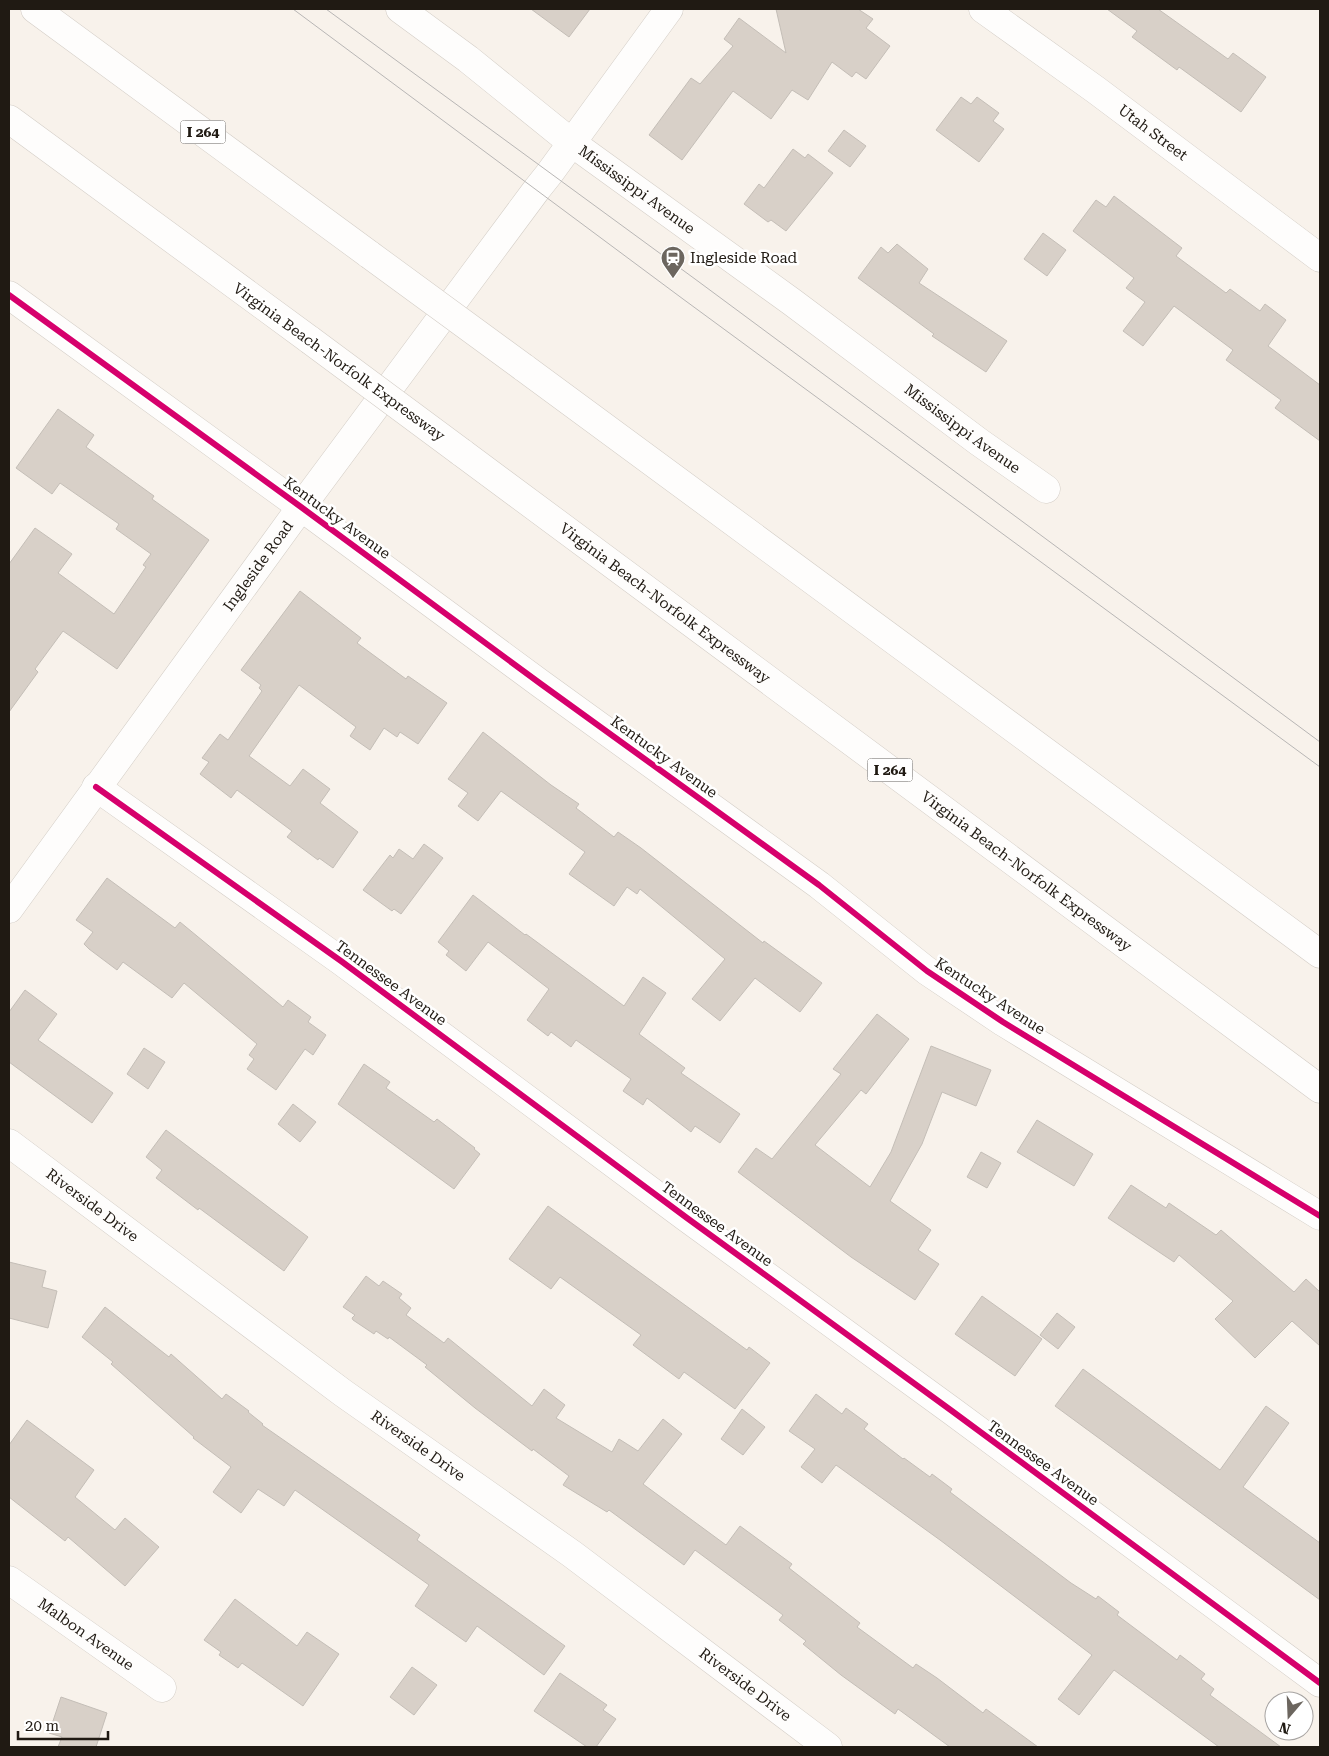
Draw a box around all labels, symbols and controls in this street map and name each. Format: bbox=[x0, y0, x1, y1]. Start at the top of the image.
street label: Utah Street bbox=[1115, 101, 1191, 165]
road number: I 264 bbox=[180, 120, 226, 144]
street label: Mississippi Avenue bbox=[575, 142, 698, 238]
station icon: Ingleside Road bbox=[660, 245, 686, 279]
place label: Ingleside Road bbox=[690, 249, 797, 267]
street label: Virginia Beach-Norfolk Expressway bbox=[230, 279, 448, 445]
street label: Mississippi Avenue bbox=[901, 380, 1024, 477]
street label: Kentucky Avenue bbox=[280, 473, 394, 563]
street label: Ingleside Road bbox=[219, 517, 297, 615]
street label: Virginia Beach-Norfolk Expressway bbox=[556, 519, 774, 687]
street label: Kentucky Avenue bbox=[607, 712, 721, 802]
road number: I 264 bbox=[868, 758, 912, 782]
street label: Virginia Beach-Norfolk Expressway bbox=[918, 787, 1135, 955]
street label: Tennessee Avenue bbox=[332, 937, 450, 1029]
street label: Kentucky Avenue bbox=[932, 954, 1048, 1038]
street label: Riverside Drive bbox=[42, 1165, 142, 1246]
street label: Tennessee Avenue bbox=[658, 1178, 776, 1270]
street label: Riverside Drive bbox=[368, 1407, 469, 1485]
street label: Tennessee Avenue bbox=[984, 1417, 1102, 1509]
street label: Malbon Avenue bbox=[34, 1594, 137, 1674]
street label: Riverside Drive bbox=[695, 1644, 795, 1725]
north arrow bbox=[1264, 1691, 1314, 1741]
scale bar bbox=[18, 1708, 108, 1740]
text: 20 m bbox=[25, 1717, 60, 1735]
text: N bbox=[1277, 1719, 1292, 1738]

